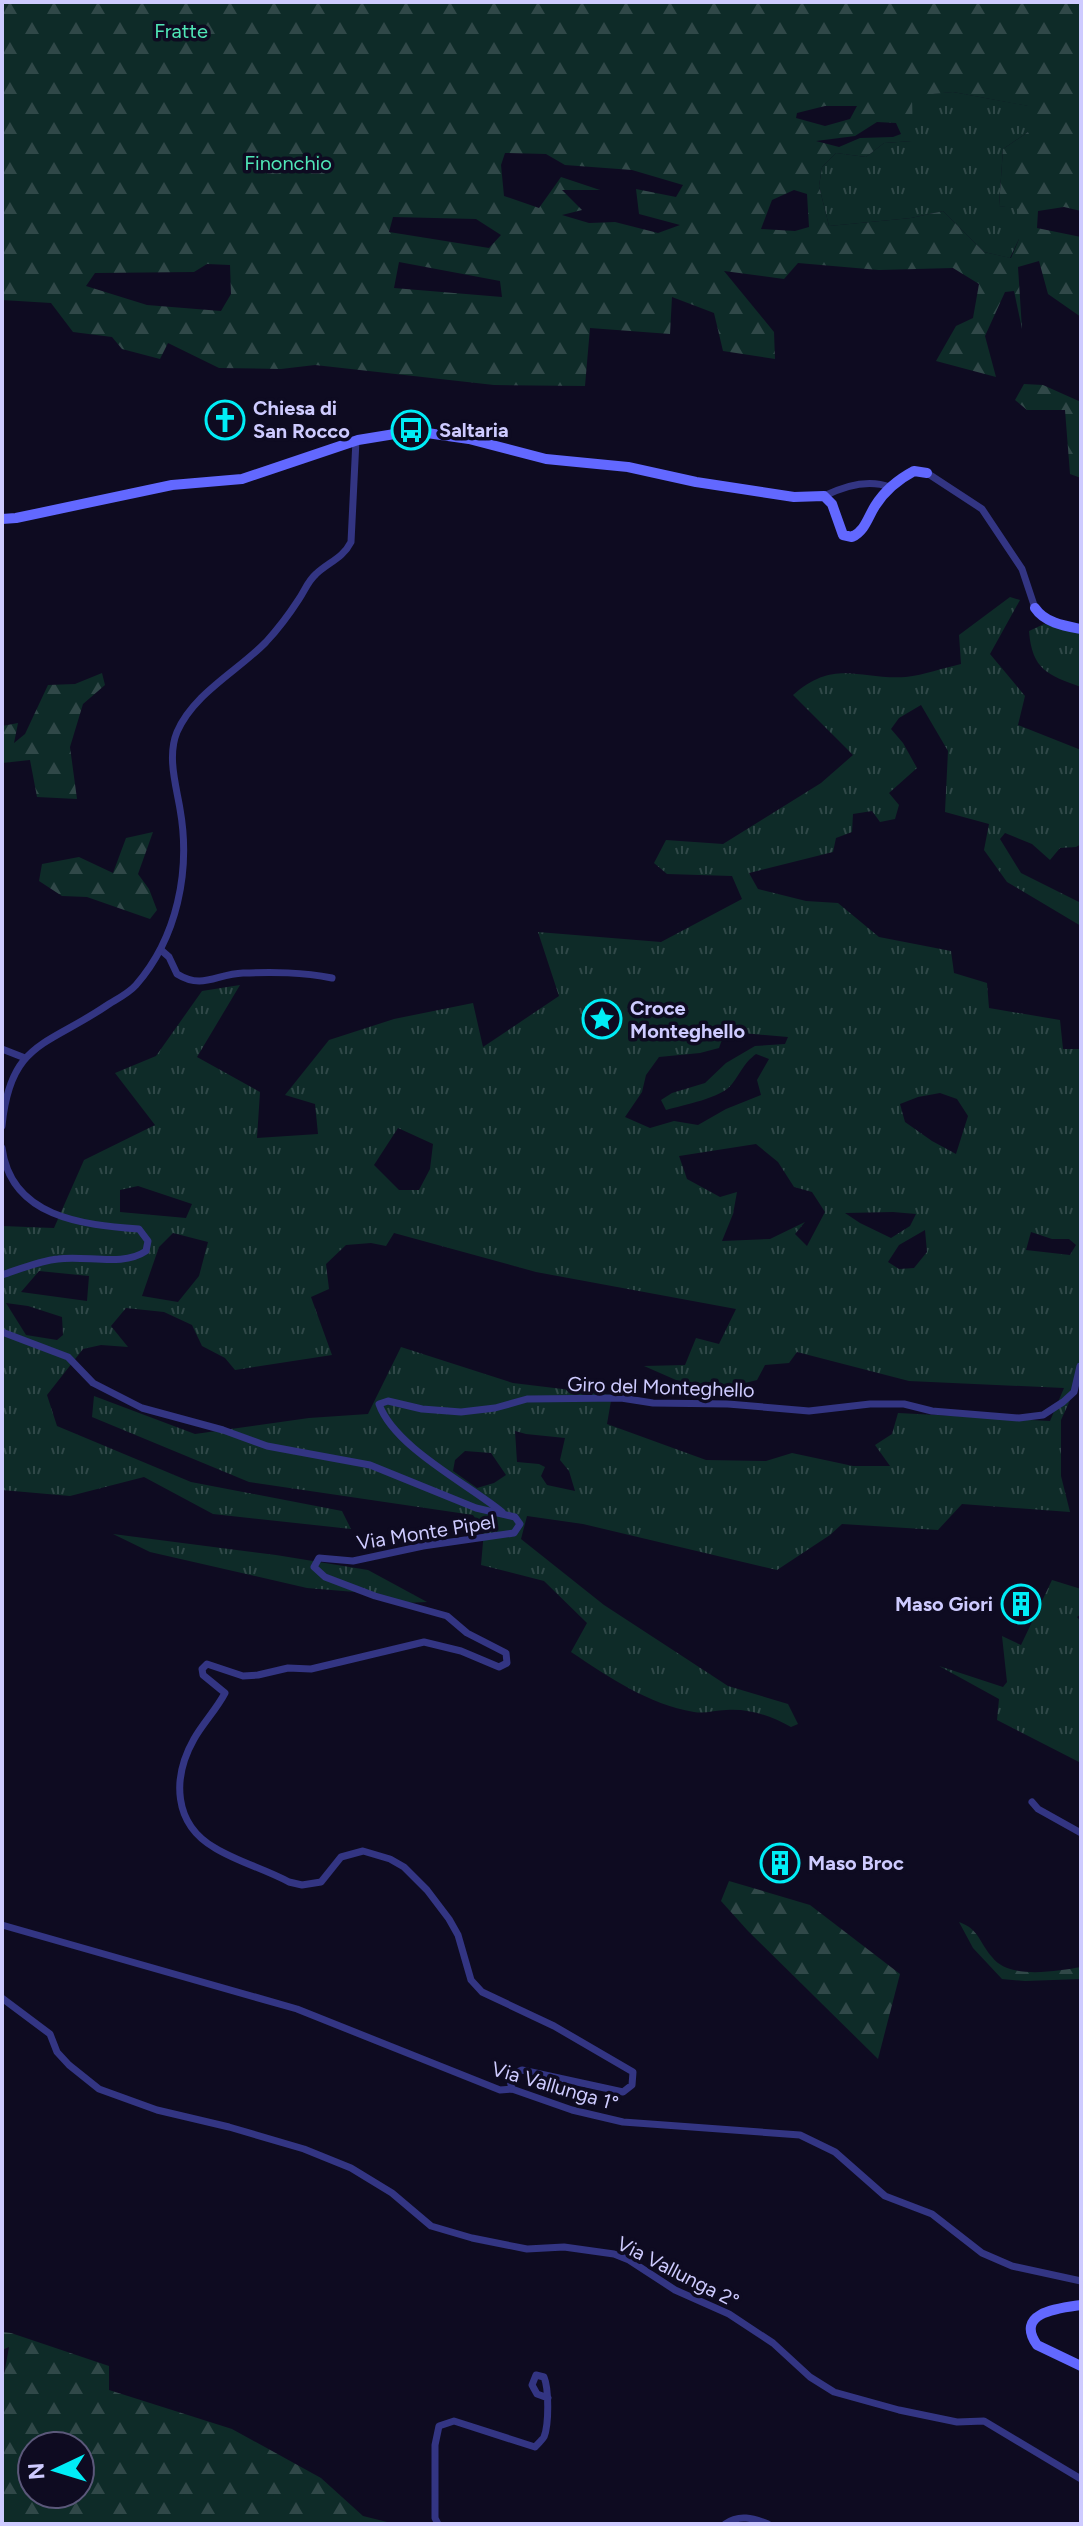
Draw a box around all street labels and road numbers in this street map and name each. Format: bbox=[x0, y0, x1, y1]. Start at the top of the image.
street label: Giro del Monteghello bbox=[567, 1372, 755, 1402]
street label: Via Monte Pipel bbox=[355, 1509, 497, 1555]
street label: Via Vallunga 1° bbox=[489, 2056, 621, 2116]
street label: Via Vallunga 2° bbox=[613, 2231, 743, 2313]

